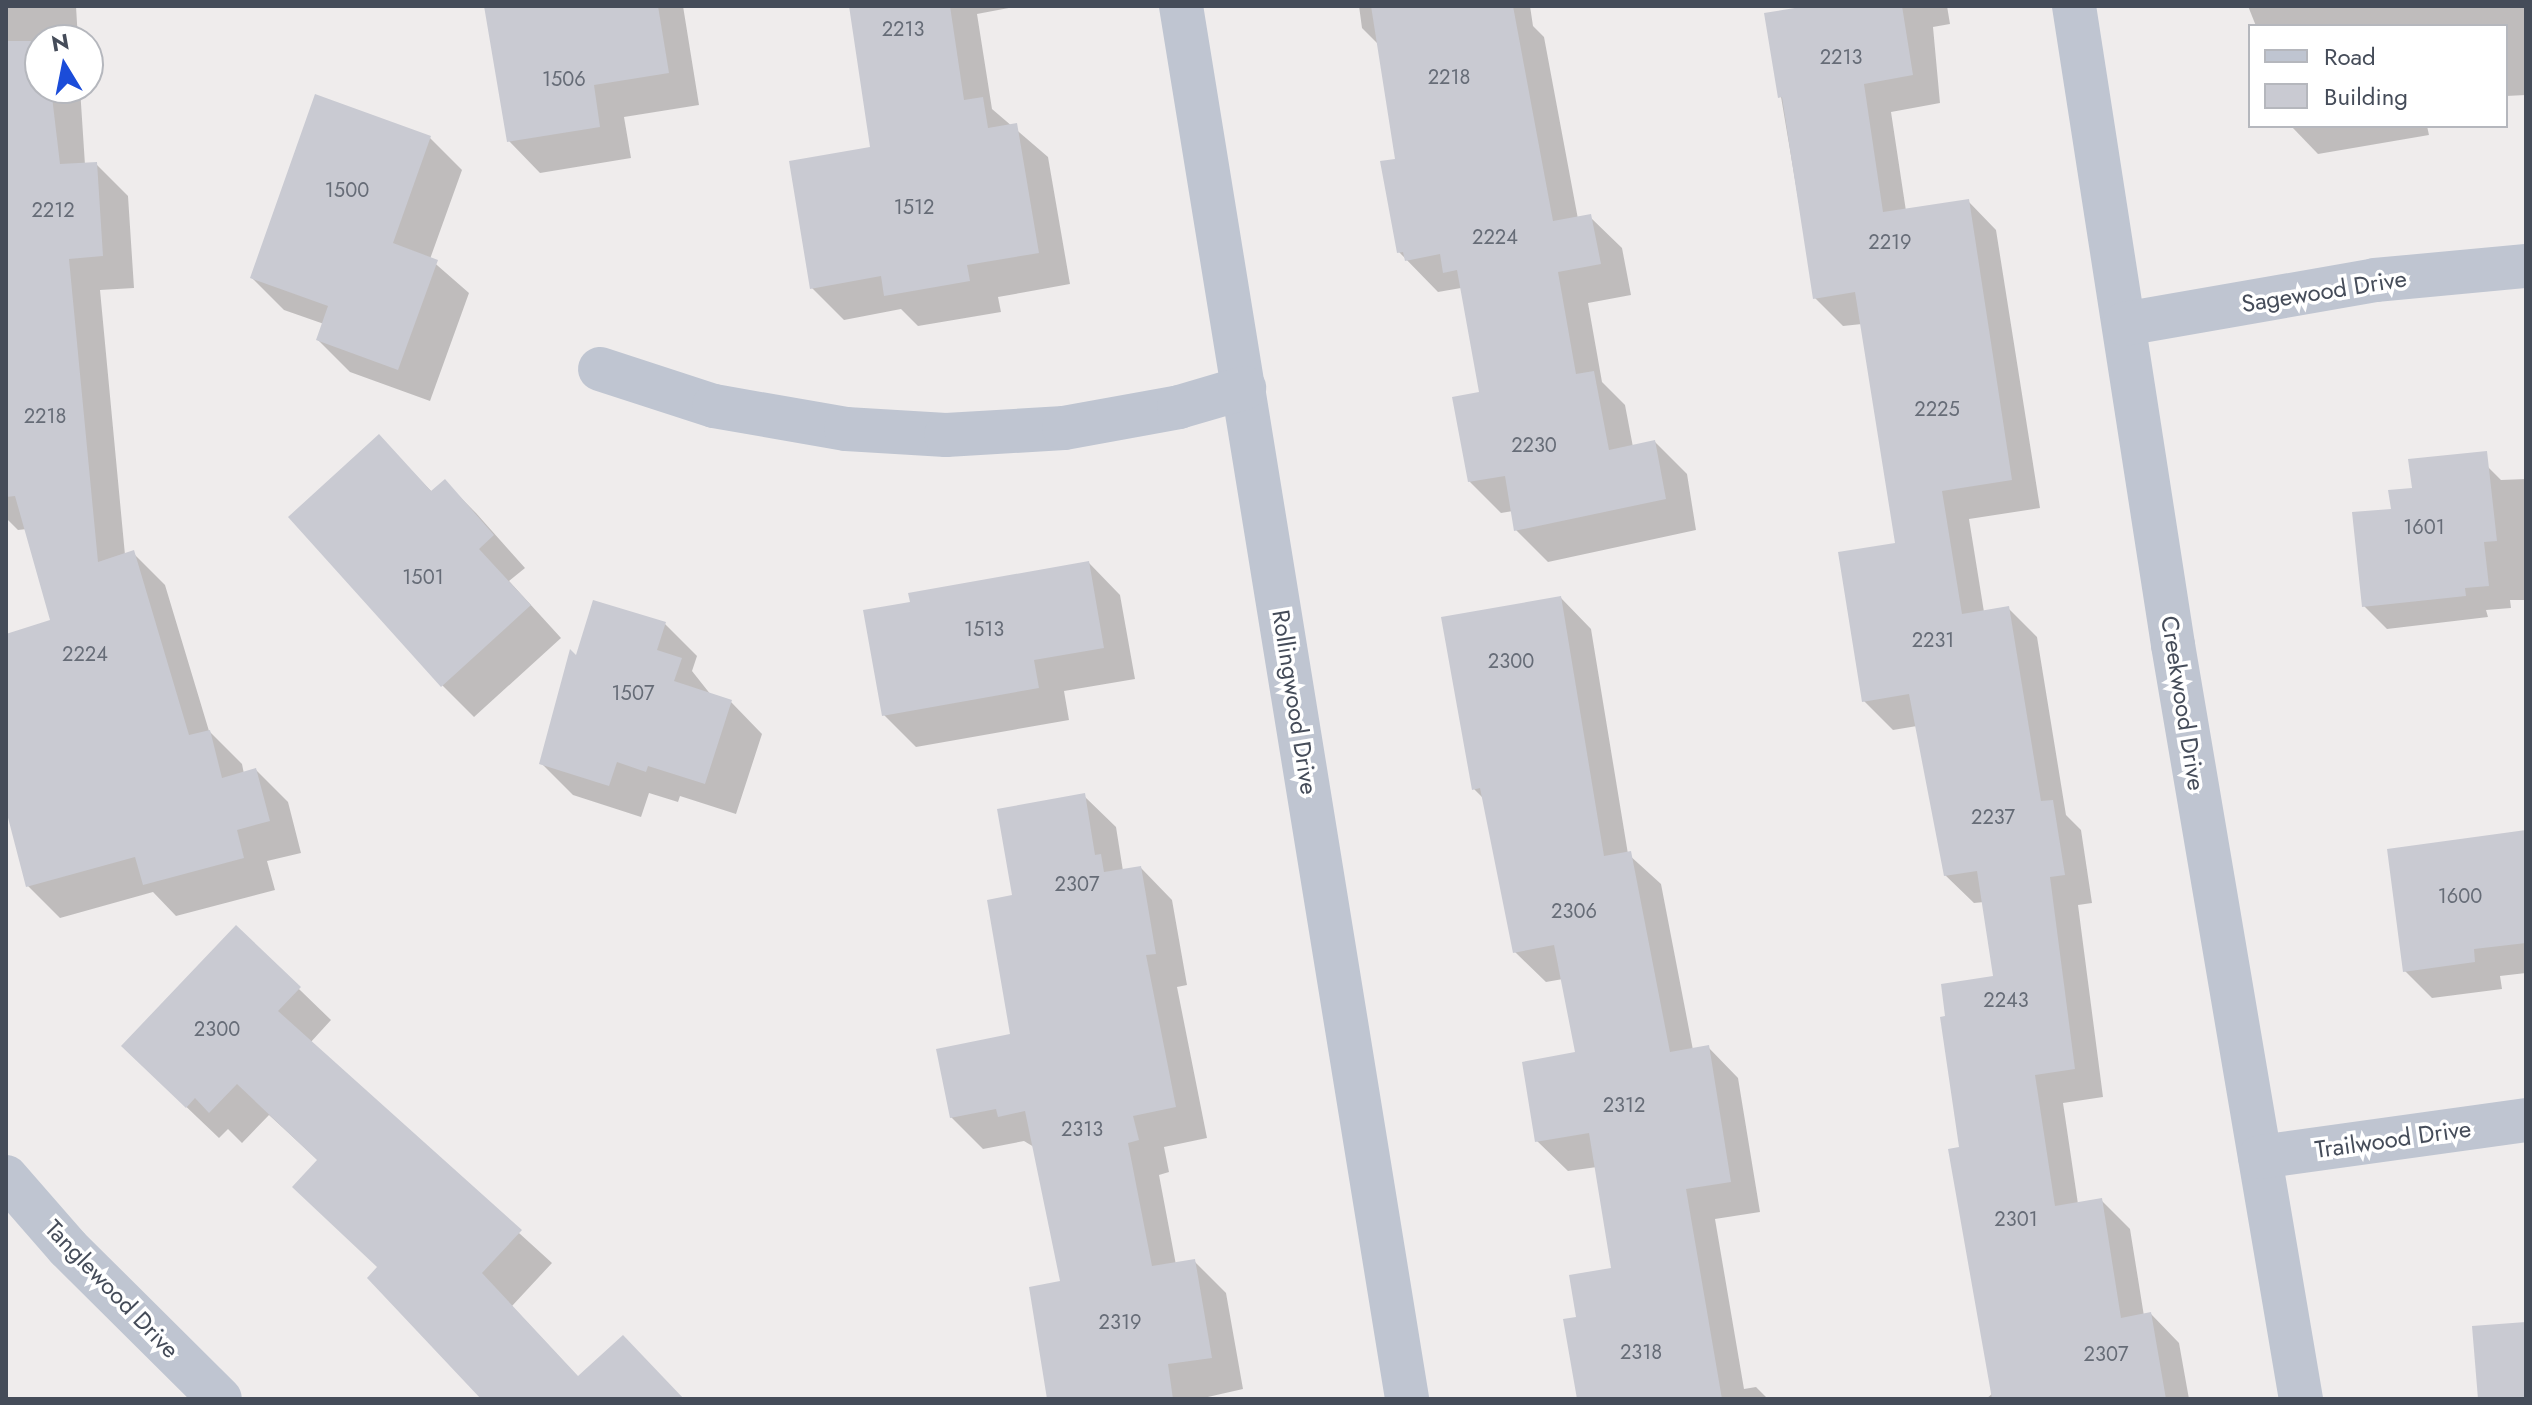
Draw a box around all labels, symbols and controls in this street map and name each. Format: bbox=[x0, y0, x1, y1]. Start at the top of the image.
house number: 2213 bbox=[882, 17, 924, 41]
north arrow bbox=[24, 24, 104, 104]
legend bbox=[2248, 24, 2508, 128]
text: N bbox=[49, 25, 72, 60]
text: Road bbox=[2324, 39, 2376, 74]
house number: 2213 bbox=[1820, 45, 1862, 69]
house number: 2218 bbox=[1428, 65, 1470, 89]
house number: 1506 bbox=[542, 67, 586, 91]
text: Building bbox=[2324, 79, 2408, 114]
house number: 1500 bbox=[325, 178, 369, 202]
house number: 1512 bbox=[894, 195, 934, 219]
house number: 2212 bbox=[31, 198, 75, 222]
house number: 2224 bbox=[1472, 225, 1518, 249]
house number: 2219 bbox=[1868, 230, 1912, 254]
street label: Sagewood Drive bbox=[2239, 264, 2409, 318]
house number: 2225 bbox=[1914, 397, 1960, 421]
house number: 2218 bbox=[24, 404, 66, 428]
house number: 2230 bbox=[1511, 433, 1557, 457]
house number: 1601 bbox=[2403, 515, 2445, 539]
house number: 1501 bbox=[402, 565, 444, 589]
street label: Rollingwood Drive bbox=[1266, 608, 1324, 796]
street label: Creekwood Drive bbox=[2155, 614, 2211, 792]
house number: 1513 bbox=[964, 617, 1004, 641]
house number: 2231 bbox=[1912, 628, 1954, 652]
house number: 2224 bbox=[62, 642, 108, 666]
house number: 2300 bbox=[1488, 649, 1534, 673]
house number: 1507 bbox=[612, 681, 654, 705]
house number: 2237 bbox=[1971, 805, 2015, 829]
house number: 2307 bbox=[1055, 872, 1099, 896]
house number: 1600 bbox=[2438, 884, 2482, 908]
house number: 2306 bbox=[1551, 899, 1597, 923]
house number: 2243 bbox=[1983, 988, 2029, 1012]
house number: 2300 bbox=[194, 1017, 240, 1041]
house number: 2312 bbox=[1603, 1093, 1645, 1117]
street label: Trailwood Drive bbox=[2313, 1114, 2473, 1164]
house number: 2313 bbox=[1061, 1117, 1103, 1141]
house number: 2301 bbox=[1994, 1207, 2038, 1231]
street label: Tanglewood Drive bbox=[39, 1214, 185, 1364]
house number: 2319 bbox=[1099, 1310, 1141, 1334]
house number: 2318 bbox=[1620, 1340, 1662, 1364]
house number: 2307 bbox=[2084, 1342, 2128, 1366]

